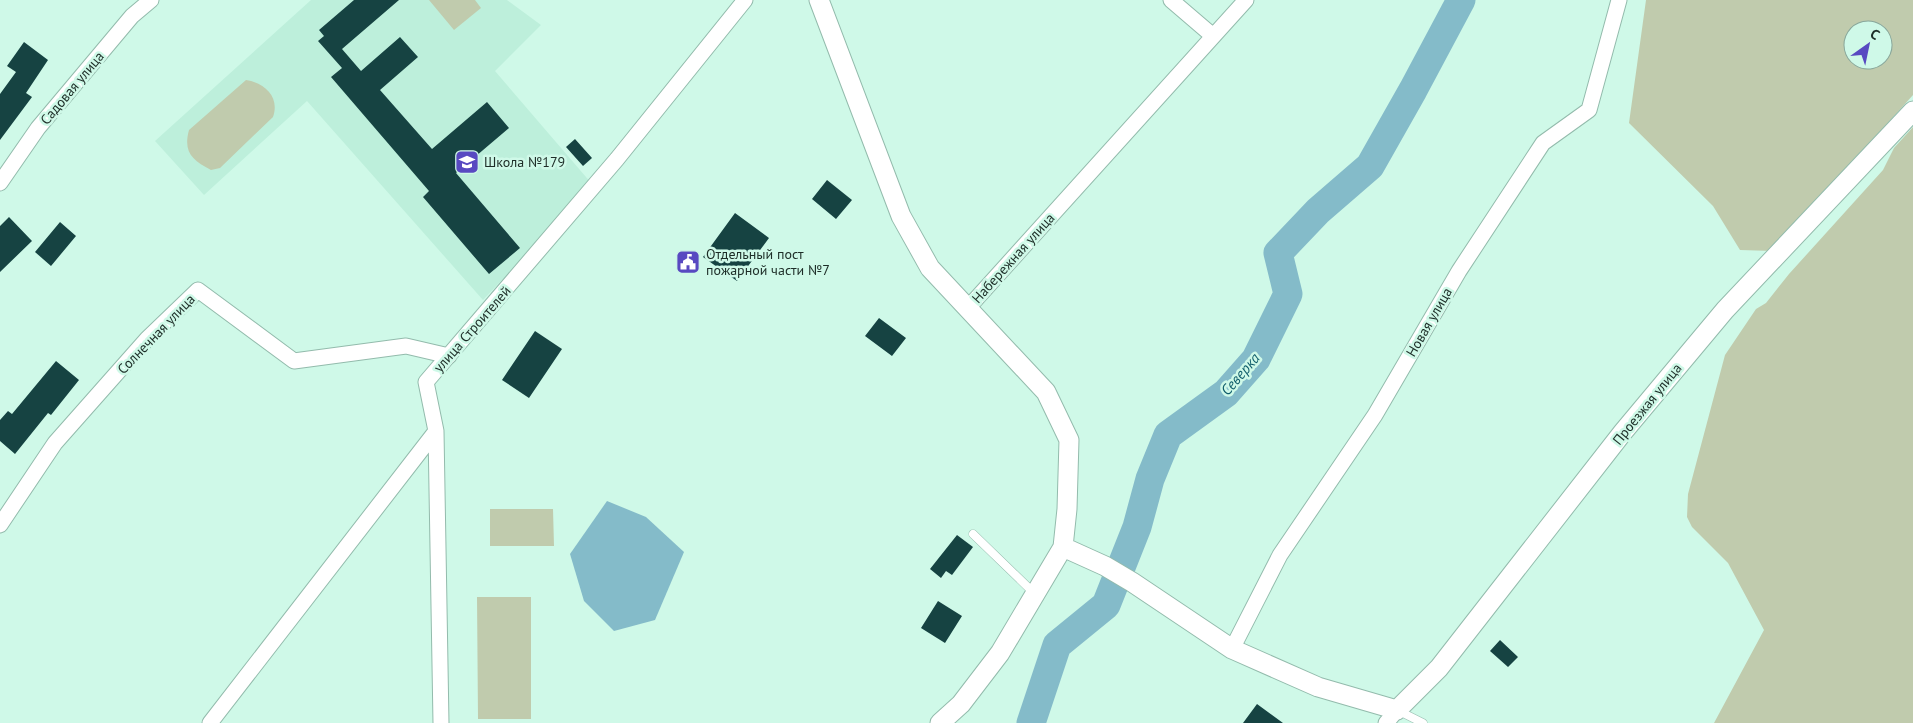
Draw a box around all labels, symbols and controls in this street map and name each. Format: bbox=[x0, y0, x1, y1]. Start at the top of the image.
north arrow bbox=[1843, 20, 1893, 70]
text: С bbox=[1867, 24, 1883, 44]
street label: Садовая улица bbox=[36, 48, 108, 128]
school or university icon: Школа №179 bbox=[454, 149, 480, 175]
place label: Школа №179 bbox=[484, 153, 565, 171]
street label: Набережная улица bbox=[968, 209, 1058, 307]
place label: Отдельный пост пожарной части №7 bbox=[706, 245, 830, 279]
public building icon: Отдельный пост пожарной части №7 bbox=[675, 249, 701, 275]
street label: улица Строителей bbox=[430, 282, 514, 376]
street label: Новая улица bbox=[1402, 284, 1456, 360]
street label: Солнечная улица bbox=[113, 290, 199, 378]
water label: Северка bbox=[1216, 348, 1264, 399]
street label: Проезжая улица bbox=[1609, 360, 1685, 448]

